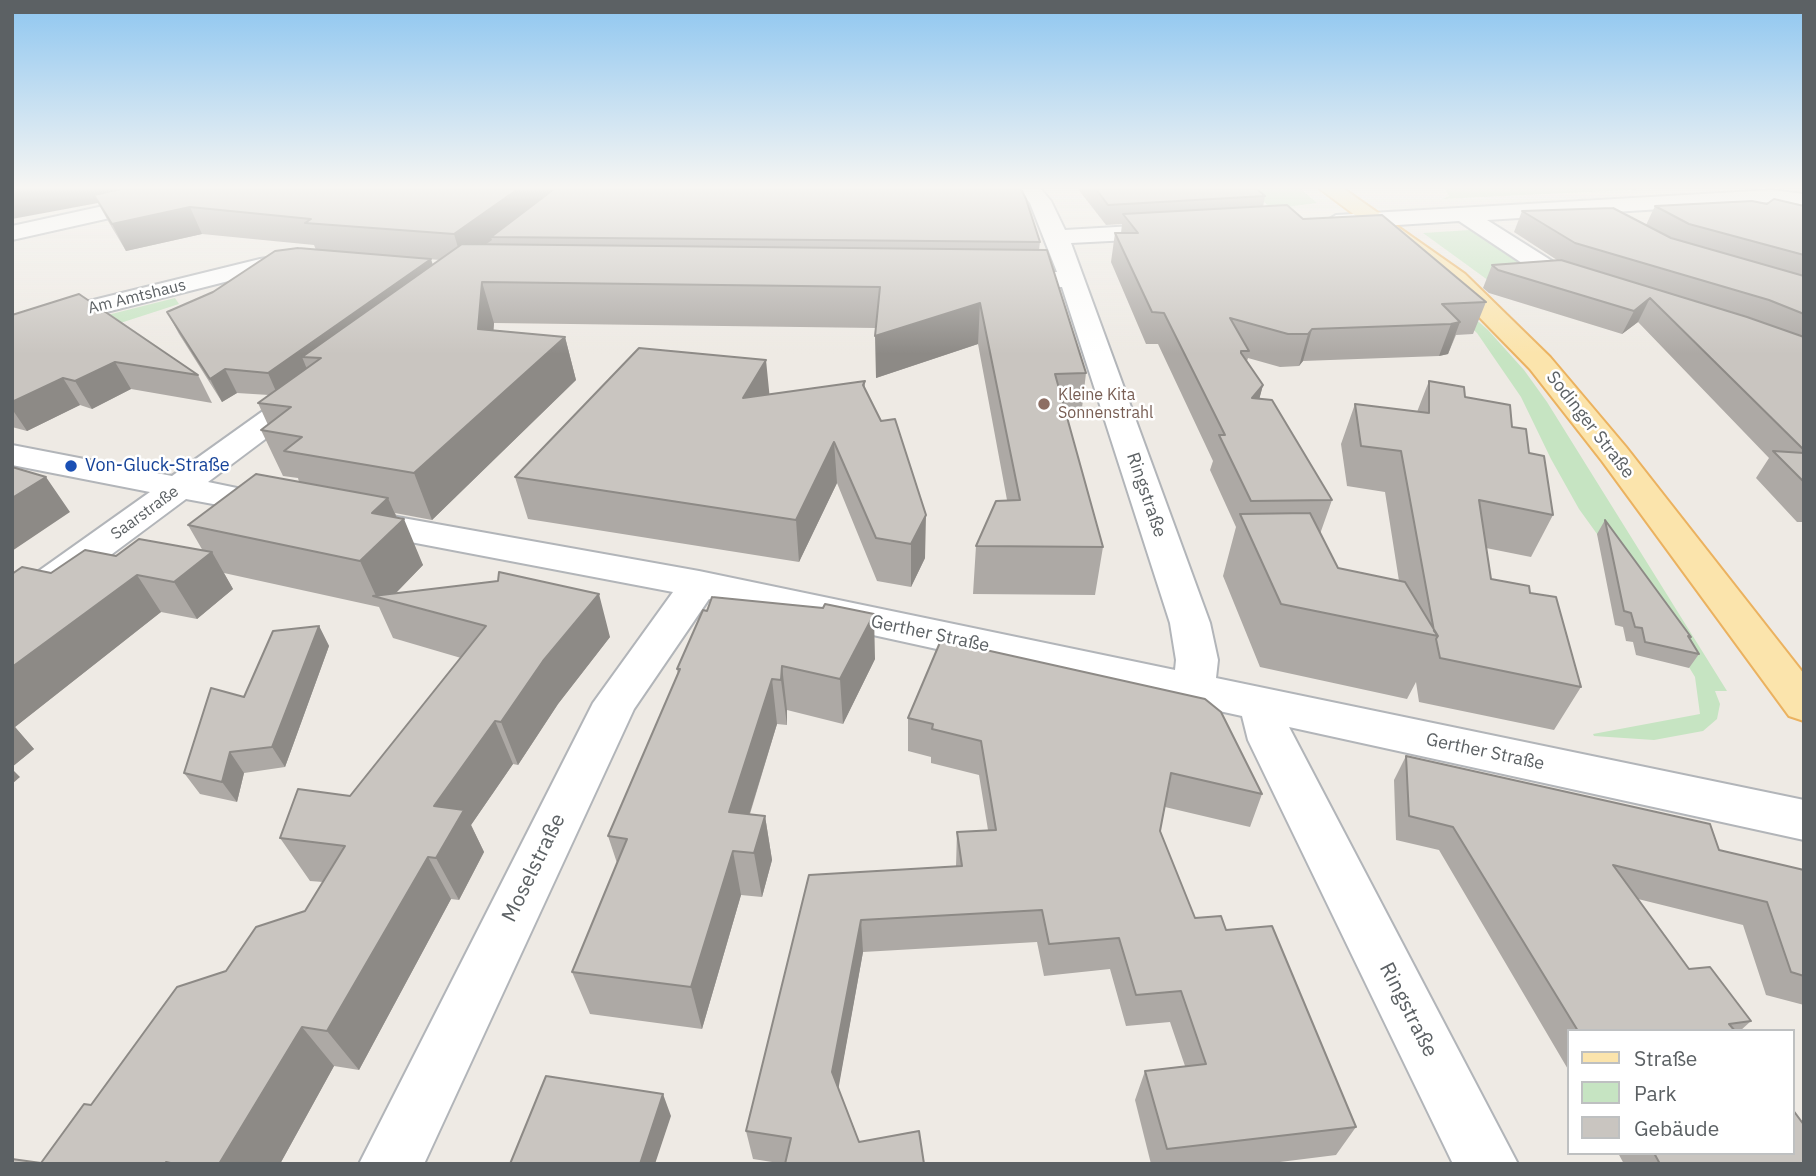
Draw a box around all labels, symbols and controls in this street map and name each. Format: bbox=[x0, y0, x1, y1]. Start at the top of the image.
street label: Am Amtshaus bbox=[86, 276, 188, 318]
street label: Sodinger Straße bbox=[1541, 367, 1639, 483]
place label: Kleine Kita Sonnenstrahl bbox=[1058, 385, 1153, 423]
marker: Kleine Kita Sonnenstrahl bbox=[1036, 396, 1052, 412]
street label: Ringstraße bbox=[1121, 450, 1171, 540]
place label: Von-Gluck-Straße bbox=[85, 455, 230, 477]
marker: Von-Gluck-Straße bbox=[63, 458, 79, 474]
street label: Saarstraße bbox=[107, 482, 183, 544]
street label: Gerther Straße bbox=[869, 611, 991, 657]
street label: Gerther Straße bbox=[1424, 729, 1546, 775]
street label: Moselstraße bbox=[497, 810, 571, 926]
street label: Ringstraße bbox=[1373, 958, 1443, 1062]
legend bbox=[1568, 1029, 1795, 1155]
text: Straße bbox=[1634, 1044, 1697, 1072]
text: Park bbox=[1634, 1079, 1677, 1107]
text: Gebäude bbox=[1634, 1114, 1719, 1142]

